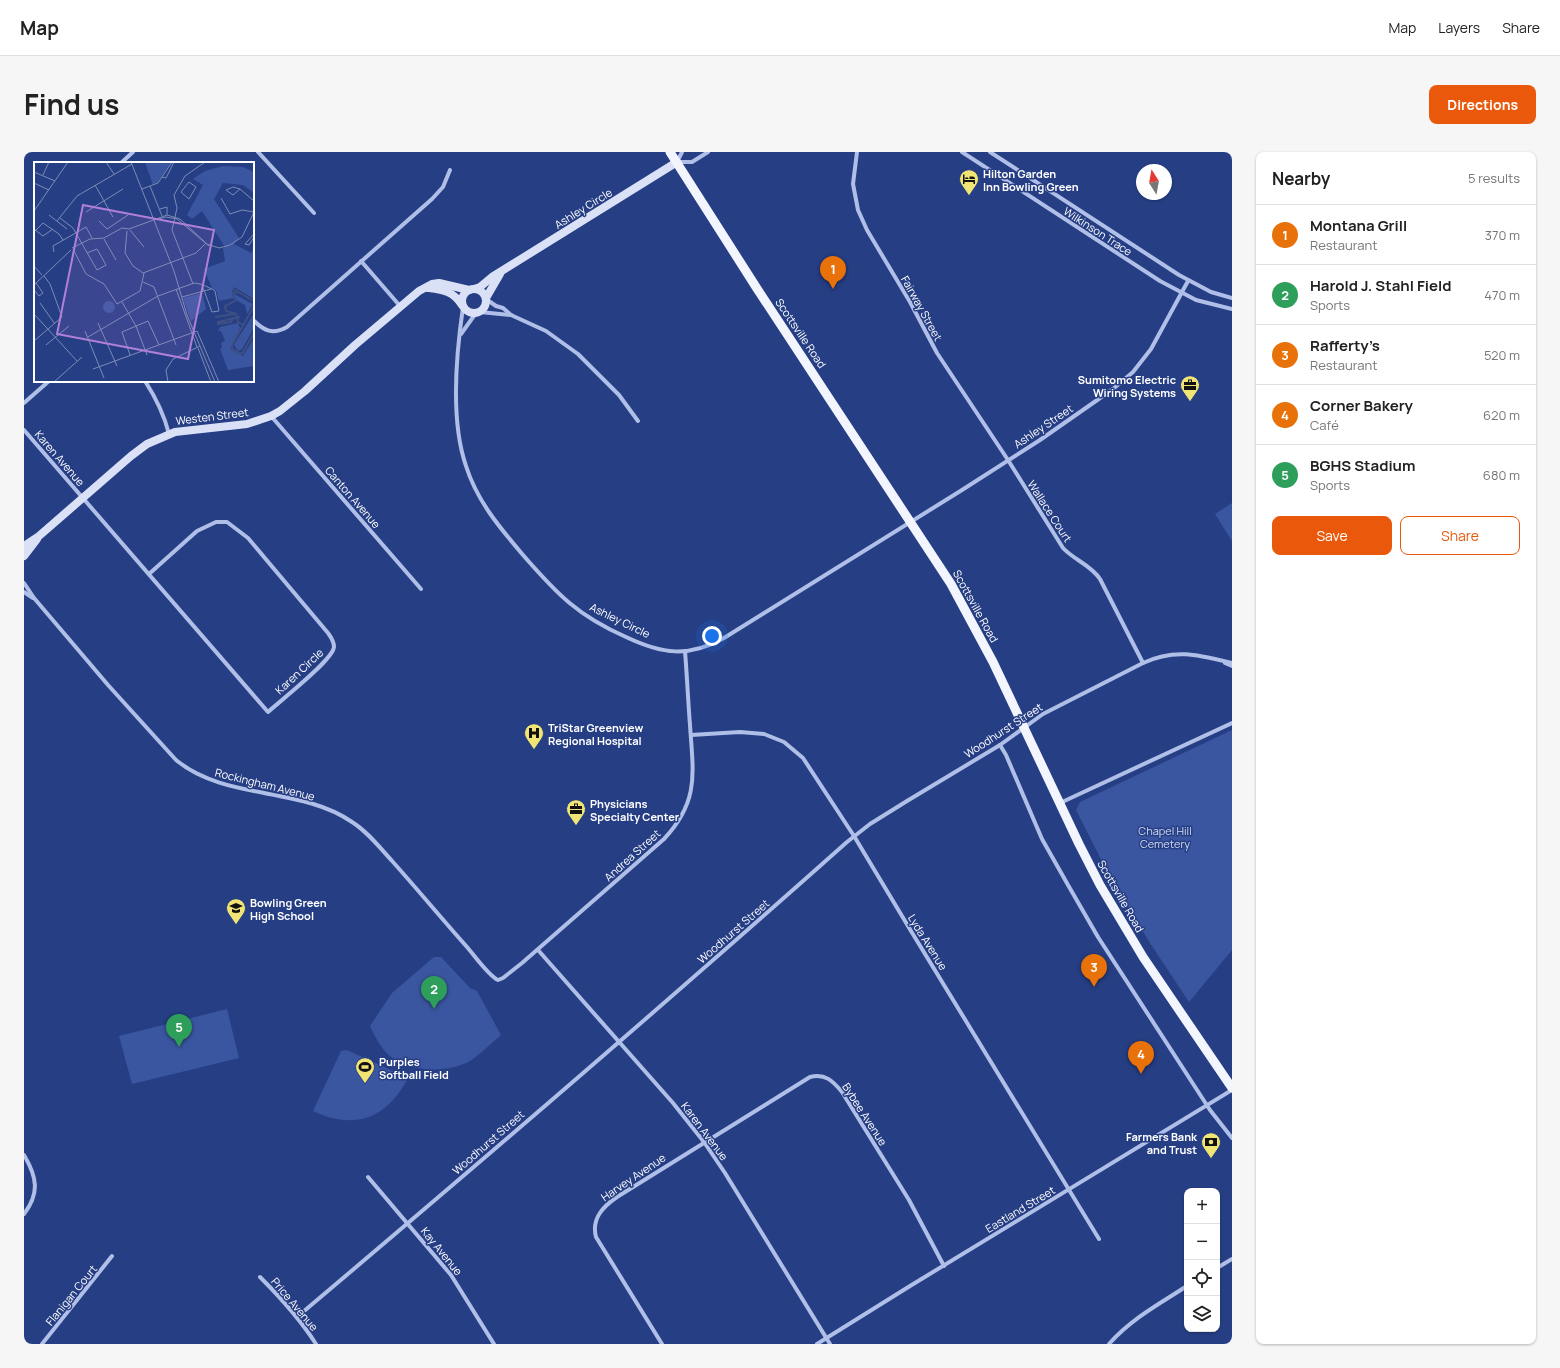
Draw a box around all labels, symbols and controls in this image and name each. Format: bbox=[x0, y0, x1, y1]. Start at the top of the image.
text: Map bbox=[20, 15, 59, 41]
text: Map bbox=[1388, 18, 1416, 37]
text: Layers bbox=[1438, 18, 1480, 37]
text: Share bbox=[1502, 18, 1540, 37]
text: Find us bbox=[24, 85, 119, 123]
button: Directions bbox=[1429, 85, 1536, 124]
inset map bbox=[34, 162, 254, 382]
north arrow bbox=[1136, 164, 1172, 200]
place label: Hilton Garden Inn Bowling Green bbox=[983, 166, 1079, 194]
text: Nearby bbox=[1272, 167, 1330, 190]
hotel icon: Hilton Garden Inn Bowling Green bbox=[958, 168, 980, 196]
text: 5 results bbox=[1468, 169, 1520, 187]
street label: Ashley Circle bbox=[551, 184, 615, 232]
street label: Wilkinson Trace bbox=[1061, 203, 1136, 259]
text: Montana Grill bbox=[1310, 215, 1407, 236]
text: 1 bbox=[1282, 226, 1288, 244]
text: 370 m bbox=[1485, 226, 1520, 244]
text: Restaurant bbox=[1310, 236, 1377, 254]
pin: 1 bbox=[820, 256, 846, 289]
street label: Fairway Street bbox=[898, 273, 946, 343]
text: Harold J. Stahl Field bbox=[1310, 275, 1451, 296]
text: 2 bbox=[1281, 286, 1289, 304]
text: 470 m bbox=[1484, 286, 1520, 304]
street label: Scottsville Road bbox=[772, 295, 830, 371]
text: Sports bbox=[1310, 296, 1350, 314]
text: Rafferty’s bbox=[1310, 335, 1380, 356]
text: 3 bbox=[1281, 346, 1289, 364]
text: 520 m bbox=[1484, 346, 1520, 364]
text: Restaurant bbox=[1310, 356, 1377, 374]
place label: Sumitomo Electric Wiring Systems bbox=[1078, 372, 1176, 400]
office icon: Sumitomo Electric Wiring Systems bbox=[1179, 374, 1201, 402]
text: Corner Bakery bbox=[1310, 395, 1413, 416]
street label: Ashley Street bbox=[1010, 401, 1076, 451]
street label: Westen Street bbox=[175, 404, 249, 428]
text: 4 bbox=[1281, 406, 1289, 424]
text: 620 m bbox=[1483, 406, 1520, 424]
text: Café bbox=[1310, 416, 1339, 434]
street label: Karen Avenue bbox=[32, 427, 89, 489]
text: BGHS Stadium bbox=[1310, 455, 1415, 476]
street label: Canton Avenue bbox=[322, 463, 384, 532]
text: 5 bbox=[1281, 466, 1289, 484]
text: 680 m bbox=[1483, 466, 1520, 484]
text: Sports bbox=[1310, 476, 1350, 494]
street label: Wallace Court bbox=[1024, 477, 1076, 545]
button: Save bbox=[1272, 516, 1392, 555]
button: Share bbox=[1400, 516, 1520, 555]
street label: Scottsville Road bbox=[950, 567, 1002, 645]
street label: Ashley Circle bbox=[587, 599, 653, 641]
your location bbox=[702, 626, 722, 646]
street label: Karen Circle bbox=[272, 644, 327, 697]
street label: Woodhurst Street bbox=[961, 699, 1045, 761]
place label: TriStar Greenview Regional Hospital bbox=[548, 720, 643, 748]
hospital icon: TriStar Greenview Regional Hospital bbox=[523, 722, 545, 750]
street label: Rockingham Avenue bbox=[213, 764, 317, 804]
place label: Physicians Specialty Center bbox=[590, 796, 680, 824]
office icon: Physicians Specialty Center bbox=[565, 798, 587, 826]
park label: Chapel Hill Cemetery bbox=[1138, 823, 1192, 851]
street label: Andrea Street bbox=[601, 826, 663, 884]
street label: Scottsville Road bbox=[1094, 857, 1148, 935]
place label: Bowling Green High School bbox=[250, 895, 327, 923]
street label: Woodhurst Street bbox=[694, 896, 772, 966]
school or university icon: Bowling Green High School bbox=[225, 897, 247, 925]
street label: Lyda Avenue bbox=[905, 911, 951, 973]
pin: 3 bbox=[1081, 954, 1107, 987]
pin: 2 bbox=[421, 976, 447, 1009]
pin: 5 bbox=[166, 1014, 192, 1047]
pin: 4 bbox=[1128, 1041, 1154, 1074]
place label: Purples Softball Field bbox=[379, 1054, 449, 1082]
sports icon: Purples Softball Field bbox=[354, 1056, 376, 1084]
street label: Bybee Avenue bbox=[839, 1080, 891, 1149]
street label: Karen Avenue bbox=[678, 1099, 732, 1164]
street label: Woodhurst Street bbox=[449, 1107, 527, 1177]
place label: Farmers Bank and Trust bbox=[1126, 1129, 1198, 1157]
bank icon: Farmers Bank and Trust bbox=[1200, 1131, 1222, 1159]
street label: Harvey Avenue bbox=[598, 1150, 669, 1204]
street label: Eastland Street bbox=[982, 1182, 1058, 1236]
map controls bbox=[1184, 1188, 1220, 1332]
button: + bbox=[1184, 1188, 1220, 1224]
street label: Kay Avenue bbox=[418, 1224, 466, 1279]
button: − bbox=[1184, 1224, 1220, 1260]
button: locate bbox=[1184, 1260, 1220, 1296]
street label: Flanigan Court bbox=[42, 1262, 100, 1328]
street label: Price Avenue bbox=[268, 1274, 322, 1334]
button: layers bbox=[1184, 1296, 1220, 1332]

